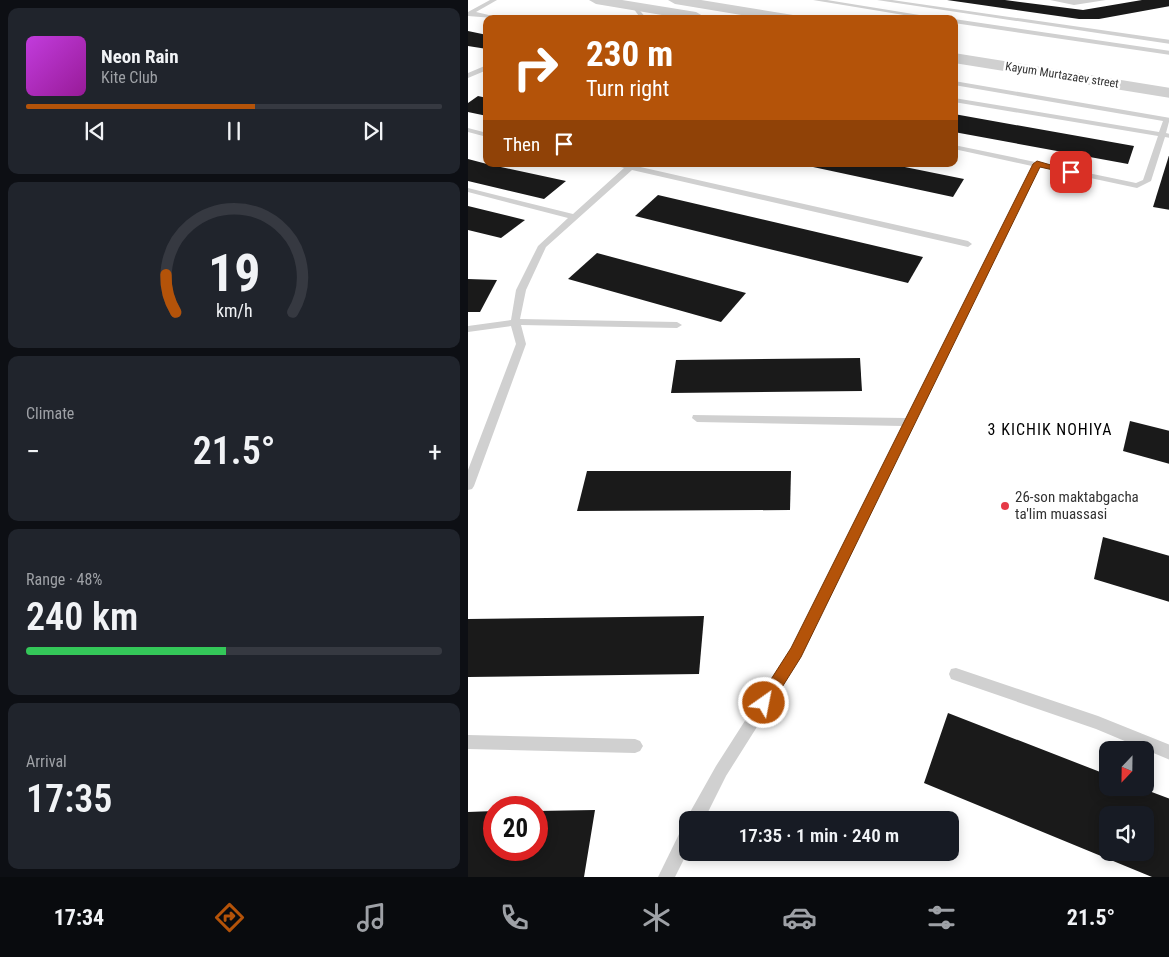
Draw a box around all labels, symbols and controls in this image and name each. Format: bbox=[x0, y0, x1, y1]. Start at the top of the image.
text: 230 m bbox=[586, 34, 673, 75]
icon: right bbox=[503, 35, 568, 100]
text: Neon Rain bbox=[101, 45, 179, 68]
street label: Kayum Murtazaev street bbox=[1004, 59, 1120, 91]
text: Kite Club bbox=[101, 68, 158, 87]
text: Turn right bbox=[586, 76, 669, 101]
icon: previous bbox=[81, 117, 109, 145]
icon: pause bbox=[220, 117, 248, 145]
icon: next bbox=[359, 117, 387, 145]
icon: arrive bbox=[550, 130, 578, 158]
text: Then bbox=[503, 133, 540, 156]
pin bbox=[1050, 151, 1092, 193]
icon: arrive bbox=[1057, 158, 1085, 186]
text: 19 bbox=[208, 243, 260, 304]
text: km/h bbox=[216, 300, 252, 321]
text: Climate bbox=[26, 404, 74, 423]
district label: 3 KICHIK NOHIYA bbox=[988, 420, 1112, 439]
text: 21.5° bbox=[193, 429, 275, 473]
text: − bbox=[26, 435, 40, 468]
text: + bbox=[428, 435, 442, 468]
place label: 26-son maktabgacha ta'lim muassasi bbox=[1015, 488, 1139, 523]
marker: 26-son maktabgacha ta'lim muassasi bbox=[999, 500, 1011, 512]
text: Range · 48% bbox=[26, 570, 102, 589]
text: 240 km bbox=[26, 595, 138, 639]
position arrow bbox=[737, 676, 789, 728]
north arrow bbox=[1099, 741, 1154, 796]
map controls bbox=[1099, 741, 1154, 861]
text: Arrival bbox=[26, 752, 67, 771]
text: 17:35 bbox=[26, 777, 112, 821]
speed limit sign: 20 bbox=[483, 796, 548, 861]
button: sound bbox=[1099, 806, 1154, 861]
text: 17:35 · 1 min · 240 m bbox=[739, 824, 899, 847]
icon: directions bbox=[212, 900, 247, 935]
icon: music bbox=[354, 900, 389, 935]
icon: phone bbox=[497, 900, 532, 935]
icon: climate bbox=[639, 900, 674, 935]
icon: car bbox=[782, 900, 817, 935]
icon: filters bbox=[924, 900, 959, 935]
text: 17:34 bbox=[54, 905, 104, 930]
text: 21.5° bbox=[1067, 905, 1115, 930]

